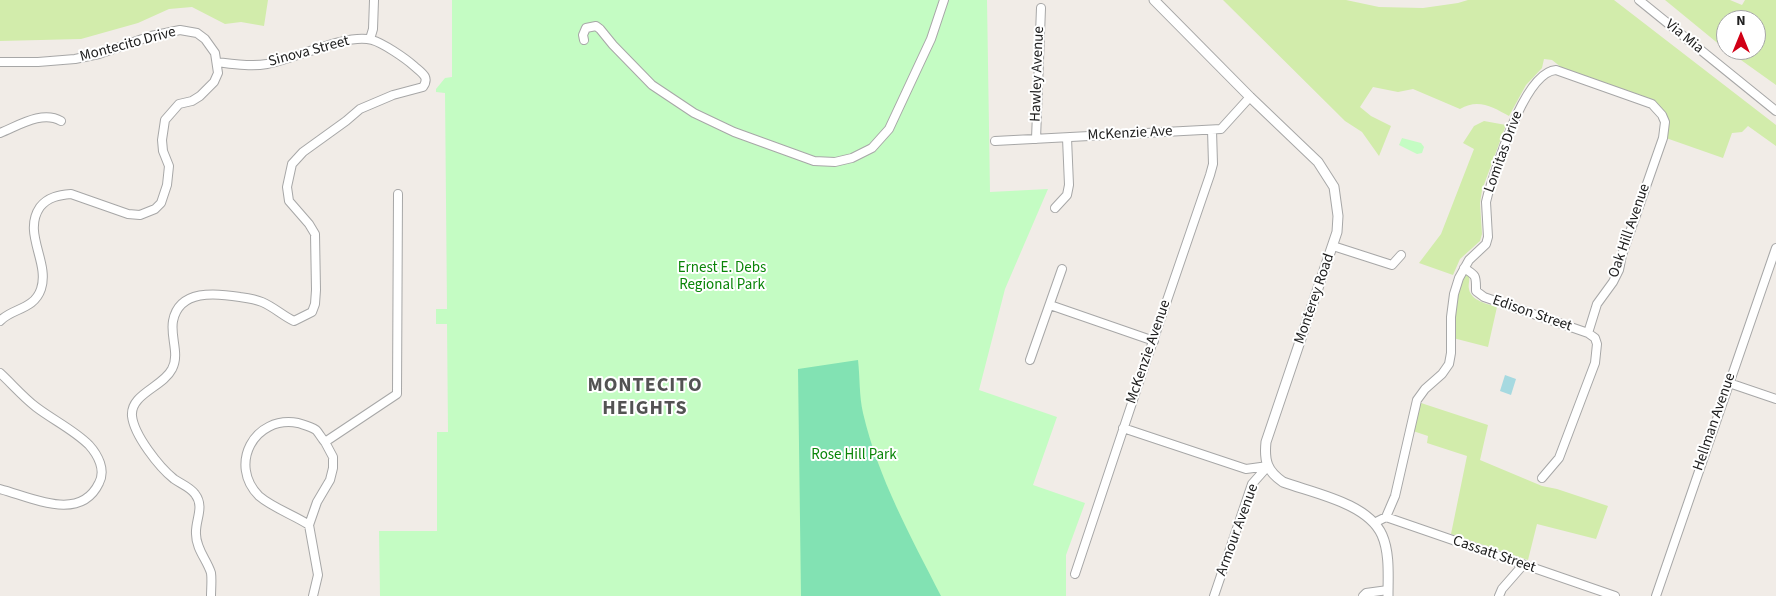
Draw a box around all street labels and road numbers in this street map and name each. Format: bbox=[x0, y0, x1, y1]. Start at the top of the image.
street label: Via Mia bbox=[1661, 16, 1707, 58]
street label: Montecito Drive bbox=[78, 24, 178, 66]
street label: Hawley Avenue bbox=[1027, 26, 1049, 122]
street label: Sinova Street bbox=[267, 33, 351, 71]
street label: Lomitas Drive bbox=[1481, 109, 1527, 195]
street label: McKenzie Ave bbox=[1087, 123, 1173, 145]
street label: Oak Hill Avenue bbox=[1605, 182, 1655, 280]
street label: Monterey Road bbox=[1291, 251, 1339, 347]
street label: Edison Street bbox=[1490, 292, 1574, 336]
street label: McKenzie Avenue bbox=[1123, 298, 1175, 406]
street label: Hellman Avenue bbox=[1690, 371, 1740, 473]
street label: Armour Avenue bbox=[1213, 482, 1263, 578]
street label: Cassatt Street bbox=[1450, 532, 1538, 578]

